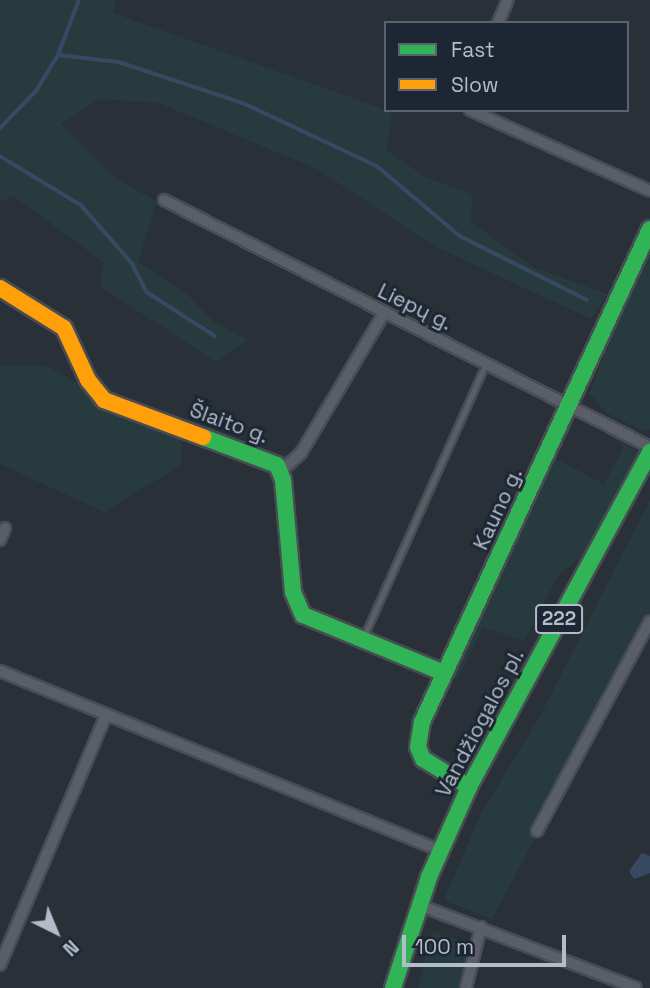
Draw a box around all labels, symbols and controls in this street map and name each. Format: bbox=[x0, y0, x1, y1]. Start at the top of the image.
legend bbox=[384, 21, 629, 112]
text: Fast bbox=[451, 36, 495, 63]
text: Slow bbox=[451, 71, 499, 98]
street label: Liepų g. bbox=[374, 278, 456, 336]
street label: Šlaito g. bbox=[186, 397, 272, 449]
street label: Kauno g. bbox=[468, 464, 528, 554]
road number: 222 bbox=[534, 604, 584, 634]
street label: Vandžiogalos pl. bbox=[430, 645, 530, 801]
north arrow bbox=[21, 897, 91, 967]
scale bar bbox=[405, 922, 570, 966]
text: 100 m bbox=[415, 933, 474, 960]
text: N bbox=[57, 934, 84, 961]

